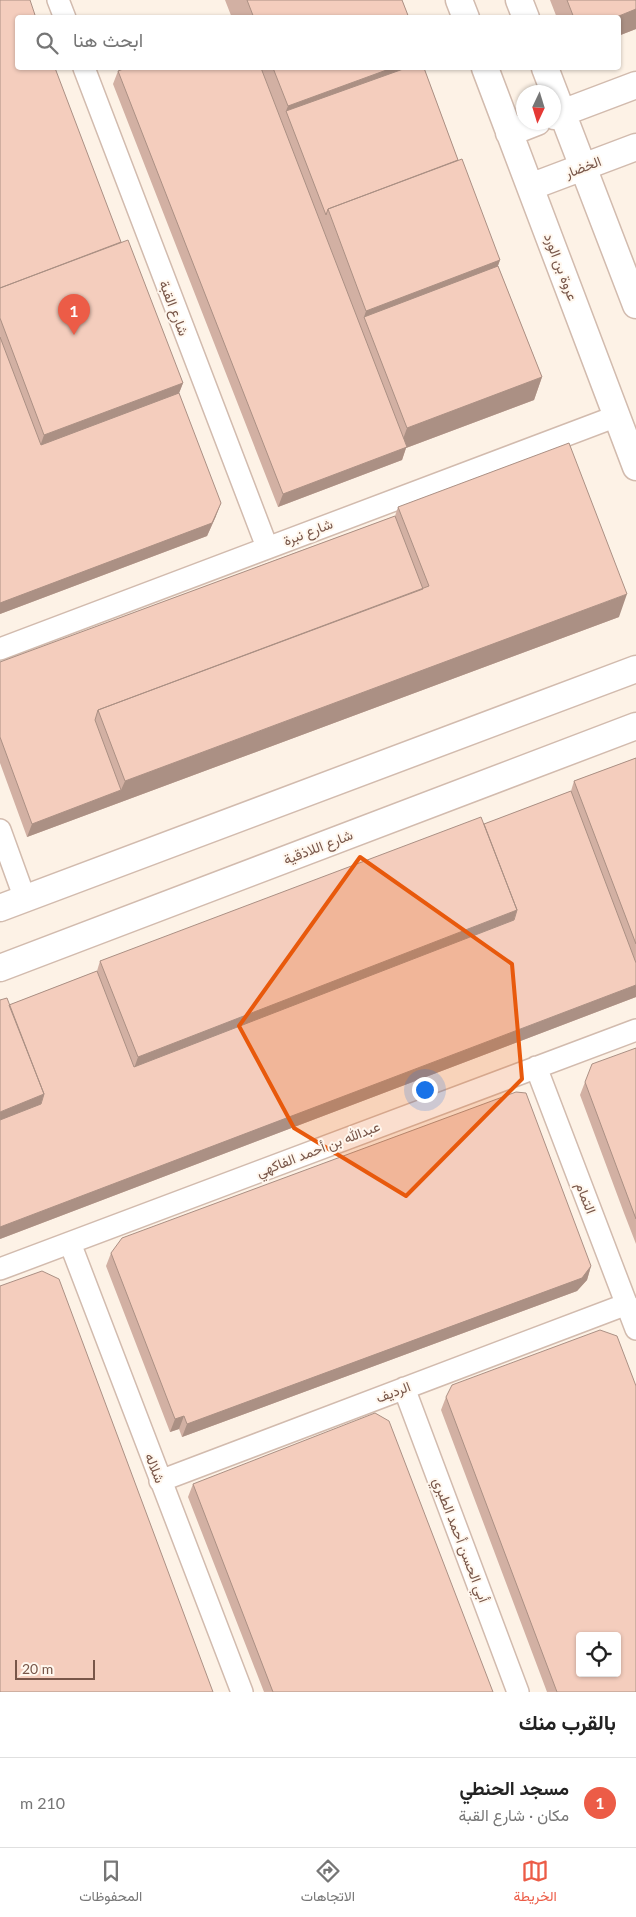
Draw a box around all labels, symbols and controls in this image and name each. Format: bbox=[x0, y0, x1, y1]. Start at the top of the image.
search box bbox=[15, 15, 621, 70]
text: ابحث هنا bbox=[73, 28, 143, 51]
icon: search bbox=[33, 29, 61, 57]
north arrow bbox=[516, 85, 561, 130]
street label: الخضار bbox=[561, 152, 604, 182]
street label: عروة بن الورد bbox=[540, 231, 582, 303]
street label: شارع القبة bbox=[153, 278, 193, 339]
pin: 1 bbox=[58, 294, 90, 335]
street label: شارع نبرة bbox=[281, 514, 336, 551]
street label: شارع اللاذقية bbox=[281, 826, 356, 870]
your location bbox=[412, 1077, 438, 1103]
street label: عبدالله بن أحمد الفاكهي bbox=[254, 1117, 383, 1184]
street label: التمام bbox=[572, 1180, 600, 1216]
street label: الرديف bbox=[373, 1377, 413, 1407]
street label: شلاله bbox=[142, 1450, 169, 1485]
street label: أبي الحسن أحمد الطبري bbox=[426, 1475, 493, 1606]
map controls bbox=[576, 1632, 621, 1677]
button: locate bbox=[576, 1632, 621, 1677]
scale bar bbox=[15, 1657, 95, 1680]
text: 20 m bbox=[22, 1660, 53, 1677]
text: بالقرب منك bbox=[519, 1709, 616, 1734]
text: مسجد الحنطي bbox=[459, 1776, 569, 1799]
text: 210 m bbox=[20, 1793, 65, 1812]
text: 1 bbox=[595, 1793, 605, 1812]
text: مكان · شارع القبة bbox=[459, 1805, 569, 1824]
tab: المحفوظات bbox=[79, 1857, 142, 1909]
tab: الاتجاهات bbox=[301, 1857, 355, 1909]
tab: الخريطة bbox=[513, 1857, 557, 1909]

